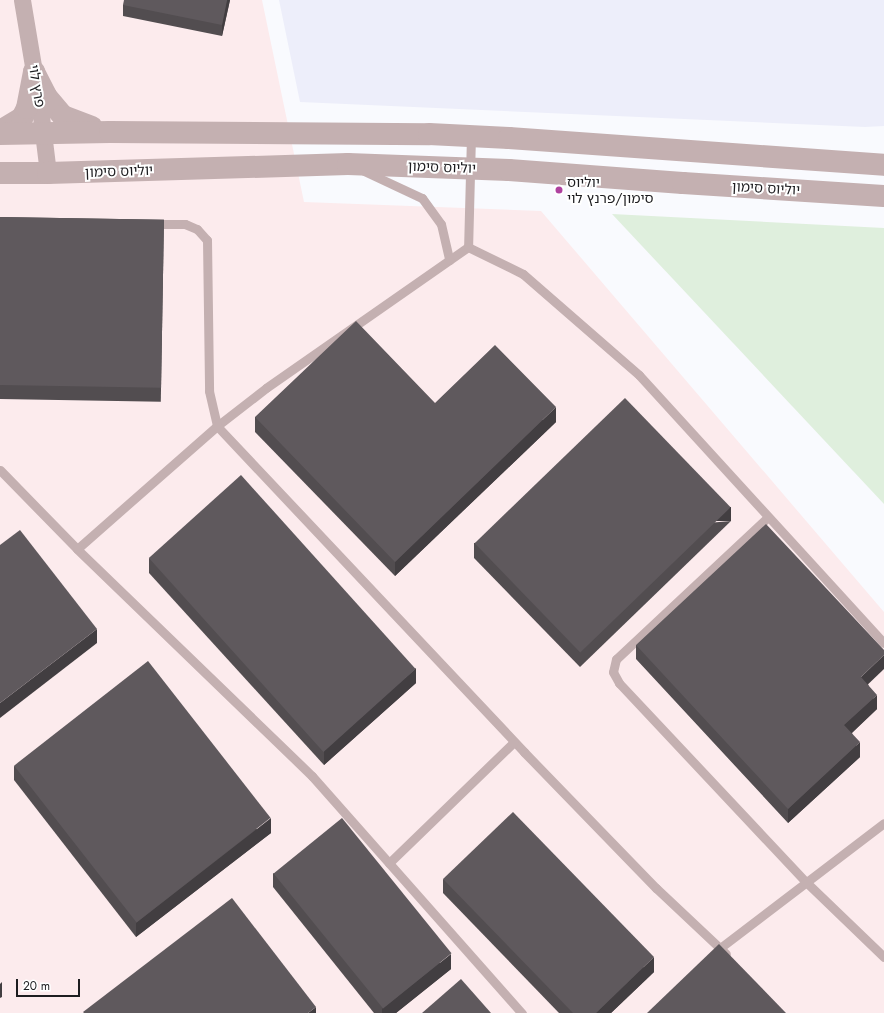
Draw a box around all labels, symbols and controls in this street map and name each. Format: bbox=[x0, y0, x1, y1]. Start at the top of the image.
street label: פרץ לוי bbox=[25, 63, 49, 109]
street label: יוליוס סימון bbox=[408, 157, 476, 177]
street label: יוליוס סימון bbox=[85, 161, 153, 181]
place label: יוליוס סימון/פרנץ לוי bbox=[567, 174, 654, 206]
street label: יוליוס סימון bbox=[732, 178, 800, 198]
marker: יוליוס סימון/פרנץ לוי bbox=[554, 185, 564, 195]
scale bar bbox=[18, 971, 82, 997]
text: 20 m bbox=[23, 977, 50, 995]

